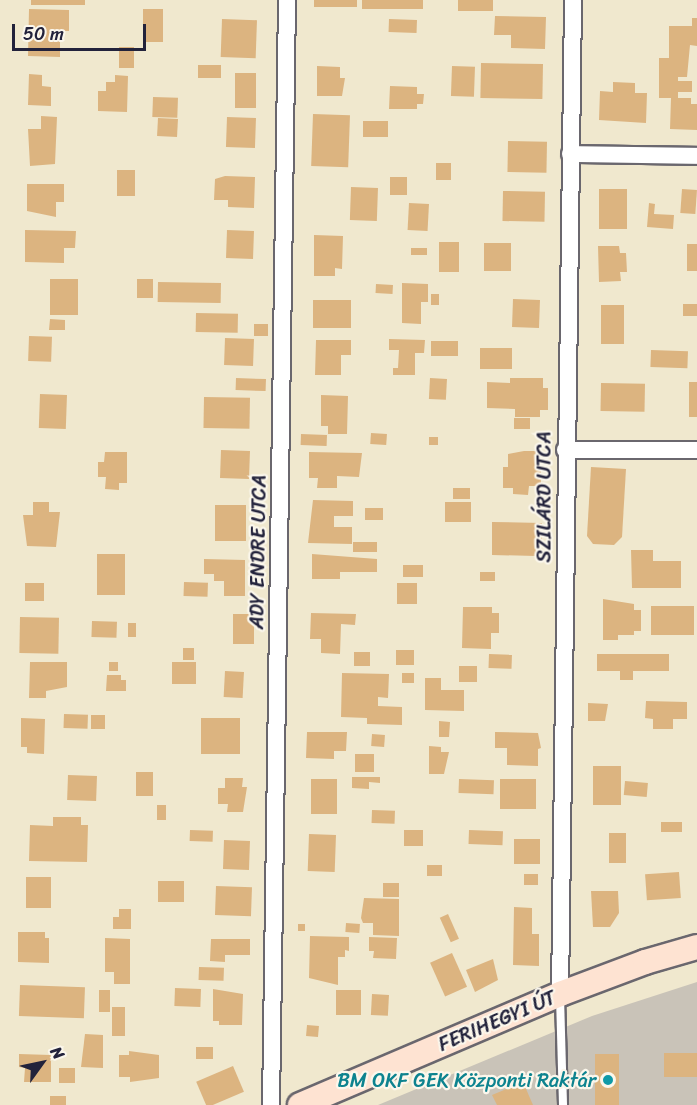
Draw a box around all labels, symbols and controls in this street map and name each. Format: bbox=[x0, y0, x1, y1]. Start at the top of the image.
scale bar bbox=[15, 12, 148, 50]
text: 50 m bbox=[23, 18, 64, 50]
street label: SZILÁRD UTCA bbox=[532, 431, 556, 563]
street label: ADY ENDRE UTCA bbox=[245, 474, 271, 630]
street label: FERIHEGYI ÚT bbox=[434, 985, 560, 1057]
north arrow bbox=[12, 1033, 72, 1093]
text: N bbox=[42, 1040, 73, 1065]
place label: BM OKF GEK Központi Raktár bbox=[336, 1068, 596, 1092]
marker: BM OKF GEK Központi Raktár bbox=[601, 1073, 615, 1087]

